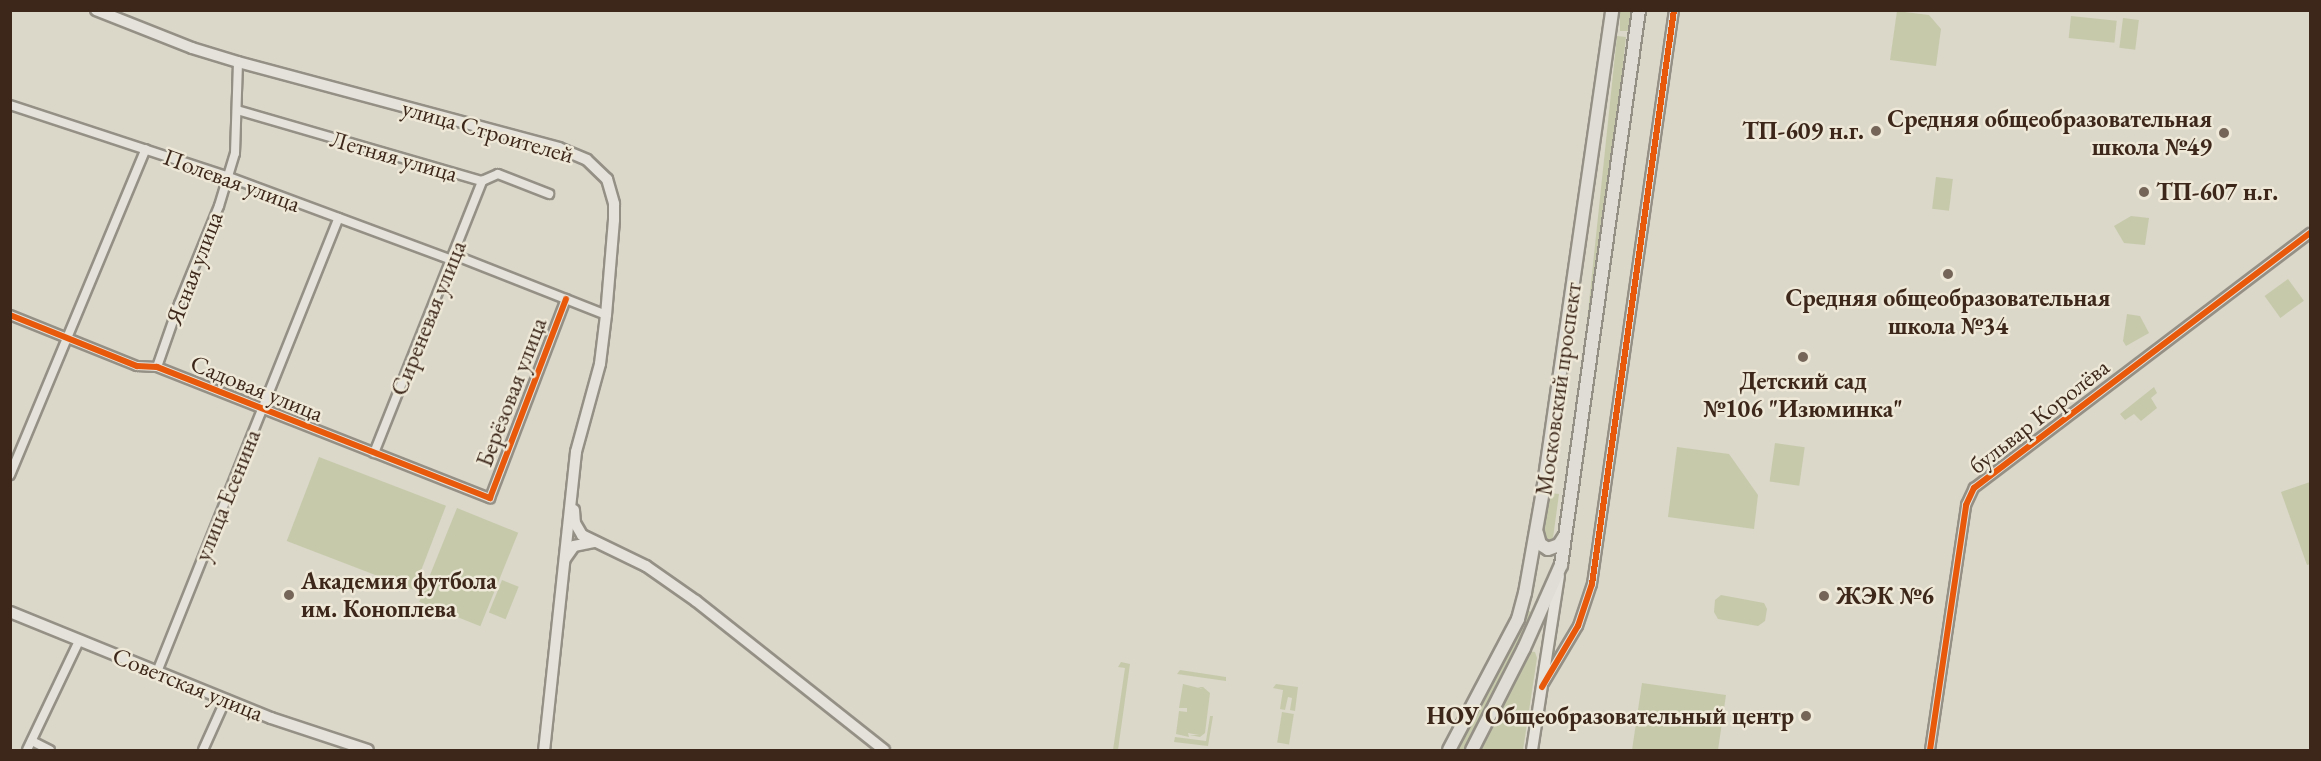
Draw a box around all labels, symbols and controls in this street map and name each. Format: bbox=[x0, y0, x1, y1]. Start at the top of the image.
street label: улица Строителей bbox=[399, 93, 577, 169]
place label: Средняя общеобразовательная школа №49 bbox=[1887, 105, 2212, 161]
place label: ТП-609 н.г. bbox=[1742, 117, 1864, 145]
street label: Летняя улица bbox=[327, 124, 461, 188]
marker: ТП-609 н.г. bbox=[1869, 124, 1883, 138]
marker: Средняя общеобразовательная школа №49 bbox=[2217, 126, 2231, 140]
street label: Полевая улица bbox=[160, 142, 304, 218]
place label: ТП-607 н.г. bbox=[2156, 178, 2278, 206]
marker: ТП-607 н.г. bbox=[2137, 185, 2151, 199]
street label: Ясная улица bbox=[159, 207, 229, 329]
street label: Сиреневая улица bbox=[384, 236, 472, 400]
marker: Средняя общеобразовательная школа №34 bbox=[1941, 267, 1955, 281]
street label: Московский проспект bbox=[1529, 281, 1587, 497]
place label: Средняя общеобразовательная школа №34 bbox=[1786, 284, 2110, 340]
street label: Берёзовая улица bbox=[469, 313, 553, 471]
street label: Садовая улица bbox=[186, 348, 328, 428]
marker: Детский сад №106 "Изюминка" bbox=[1796, 350, 1810, 364]
street label: бульвар Королёва bbox=[1963, 352, 2115, 480]
place label: Детский сад №106 "Изюминка" bbox=[1703, 367, 1903, 423]
street label: улица Есенина bbox=[187, 425, 267, 565]
place label: Академия футбола им. Коноплева bbox=[301, 567, 497, 623]
place label: ЖЭК №6 bbox=[1836, 582, 1934, 610]
marker: Академия футбола им. Коноплева bbox=[282, 588, 296, 602]
marker: ЖЭК №6 bbox=[1817, 589, 1831, 603]
street label: Советская улица bbox=[108, 641, 268, 727]
place label: НОУ Общеобразовательный центр bbox=[1426, 702, 1794, 730]
marker: НОУ Общеобразовательный центр bbox=[1799, 709, 1813, 723]

